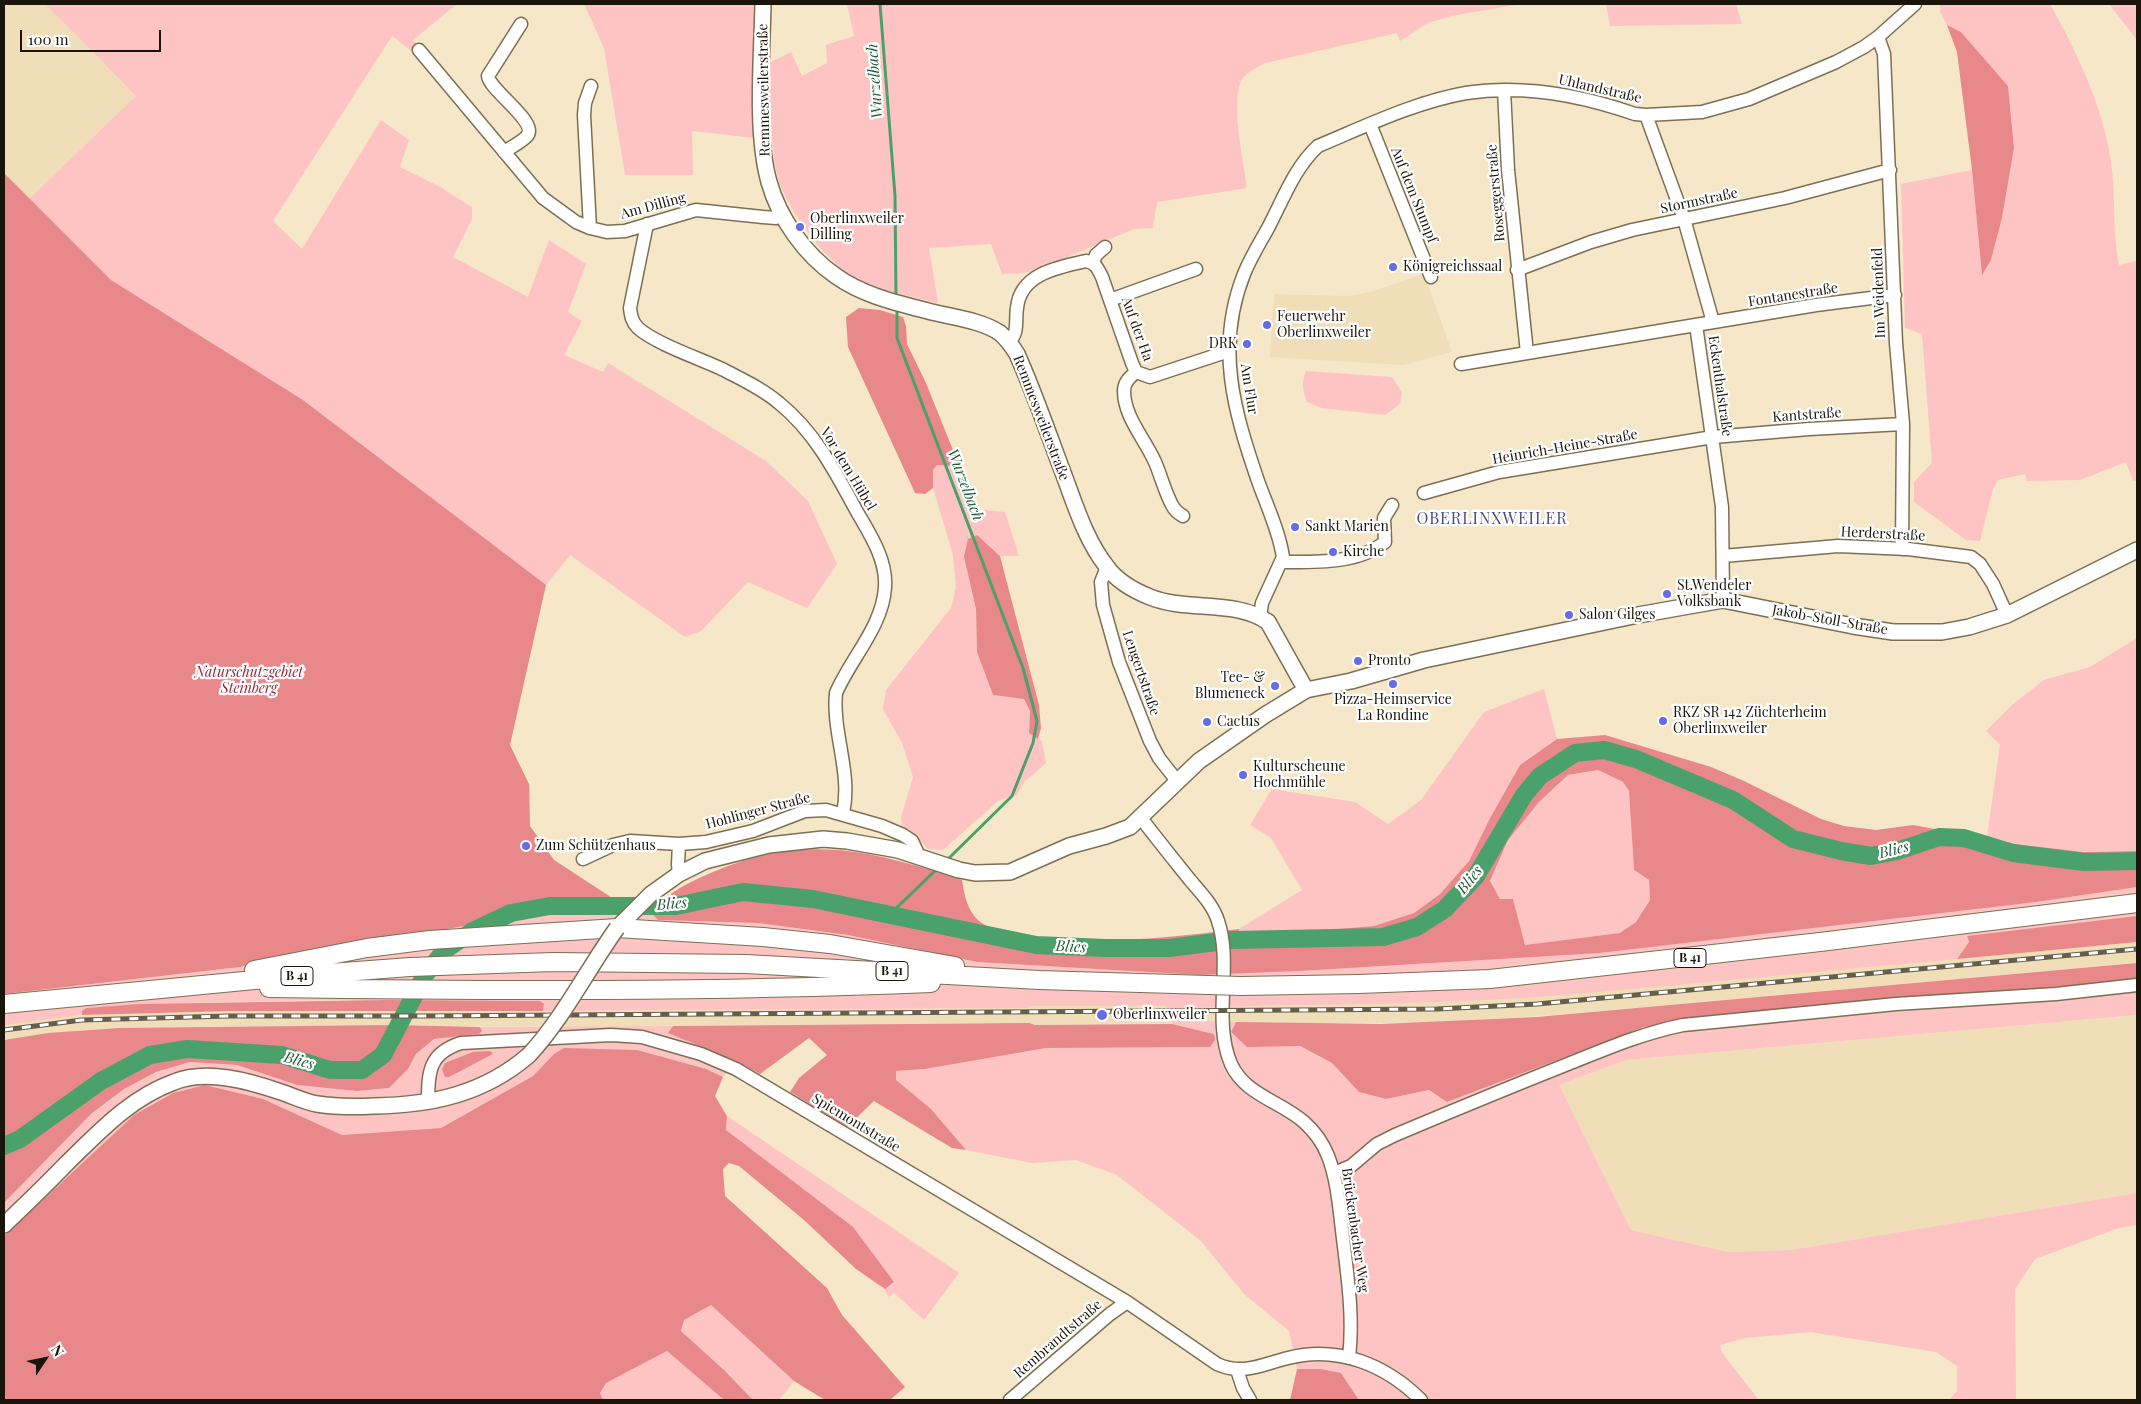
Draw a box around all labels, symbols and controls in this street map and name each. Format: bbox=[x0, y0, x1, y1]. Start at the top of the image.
scale bar bbox=[22, 20, 164, 52]
street label: Remmesweilerstraße bbox=[754, 23, 774, 157]
text: 100 m bbox=[28, 29, 69, 49]
water label: Wurzelbach bbox=[863, 43, 887, 119]
street label: Uhlandstraße bbox=[1557, 71, 1643, 107]
street label: Roseggerstraße bbox=[1483, 144, 1509, 242]
street label: Auf dem Stumpf bbox=[1387, 145, 1441, 245]
street label: Stormstraße bbox=[1659, 185, 1739, 217]
street label: Am Dilling bbox=[619, 189, 687, 223]
place label: Oberlinxweiler Dilling bbox=[810, 211, 904, 243]
marker: Oberlinxweiler Dilling bbox=[794, 221, 806, 233]
street label: Im Weidenfeld bbox=[1869, 247, 1889, 339]
place label: Königreichssaal bbox=[1403, 259, 1502, 275]
marker: Königreichssaal bbox=[1387, 261, 1399, 273]
street label: Fontanestraße bbox=[1747, 280, 1839, 310]
street label: Auf der Ha bbox=[1118, 295, 1156, 363]
place label: Feuerwehr Oberlinxweiler bbox=[1277, 309, 1371, 342]
marker: Feuerwehr Oberlinxweiler bbox=[1261, 319, 1273, 331]
street label: Eckenthalstraße bbox=[1705, 334, 1735, 438]
place label: DRK bbox=[1209, 336, 1237, 352]
marker: DRK bbox=[1241, 338, 1253, 350]
street label: Remmesweilerstraße bbox=[1009, 353, 1073, 483]
street label: Am Flur bbox=[1237, 363, 1261, 415]
street label: Kantstraße bbox=[1772, 404, 1842, 426]
street label: Vor dem Hübel bbox=[817, 424, 879, 514]
street label: Heinrich-Heine-Straße bbox=[1491, 426, 1639, 468]
water label: Wurzelbach bbox=[943, 447, 987, 523]
district label: OBERLINXWEILER bbox=[1415, 509, 1569, 529]
place label: Sankt Marien bbox=[1305, 519, 1389, 535]
marker: Sankt Marien bbox=[1289, 521, 1301, 533]
street label: Herderstraße bbox=[1840, 523, 1926, 545]
place label: Kirche bbox=[1343, 544, 1384, 560]
marker: Kirche bbox=[1327, 546, 1339, 558]
place label: St.Wendeler Volksbank bbox=[1677, 578, 1751, 610]
marker: St.Wendeler Volksbank bbox=[1661, 588, 1673, 600]
street label: Jakob-Stoll-Straße bbox=[1771, 602, 1889, 638]
place label: Salon Gilges bbox=[1579, 607, 1655, 623]
marker: Salon Gilges bbox=[1563, 609, 1575, 621]
street label: Lengertstraße bbox=[1119, 628, 1163, 718]
place label: Pronto bbox=[1368, 653, 1411, 669]
marker: Pronto bbox=[1352, 655, 1364, 667]
park label: Naturschutzgebiet Steinberg bbox=[195, 665, 303, 698]
place label: Tee- & Blumeneck bbox=[1195, 670, 1265, 702]
marker: Pizza-Heimservice La Rondine bbox=[1387, 678, 1399, 690]
marker: Tee- & Blumeneck bbox=[1269, 680, 1281, 692]
place label: Pizza-Heimservice La Rondine bbox=[1334, 692, 1452, 724]
place label: RKZ SR 142 Züchterheim Oberlinxweiler bbox=[1673, 705, 1827, 738]
place label: Cactus bbox=[1217, 714, 1260, 730]
marker: RKZ SR 142 Züchterheim Oberlinxweiler bbox=[1657, 715, 1669, 727]
marker: Cactus bbox=[1201, 716, 1213, 728]
place label: Kulturscheune Hochmühle bbox=[1253, 759, 1346, 792]
marker: Kulturscheune Hochmühle bbox=[1237, 769, 1249, 781]
street label: Hohlinger Straße bbox=[704, 789, 812, 833]
place label: Zum Schützenhaus bbox=[536, 838, 656, 854]
water label: Blies bbox=[1877, 838, 1911, 862]
marker: Zum Schützenhaus bbox=[520, 840, 532, 852]
water label: Blies bbox=[1453, 863, 1487, 897]
water label: Blies bbox=[656, 894, 688, 914]
water label: Blies bbox=[1055, 937, 1087, 957]
road number: B 41 bbox=[1674, 948, 1706, 968]
road number: B 41 bbox=[876, 961, 908, 980]
road number: B 41 bbox=[281, 966, 313, 986]
place label: Oberlinxweiler bbox=[1113, 1007, 1207, 1023]
marker: Oberlinxweiler bbox=[1095, 1008, 1109, 1022]
water label: Blies bbox=[282, 1048, 316, 1074]
street label: Spiemontstraße bbox=[809, 1090, 903, 1156]
street label: Brückenbacher Weg bbox=[1338, 1167, 1372, 1293]
street label: Rembrandtstraße bbox=[1011, 1296, 1105, 1382]
north arrow bbox=[20, 1334, 70, 1384]
text: N bbox=[47, 1341, 69, 1360]

